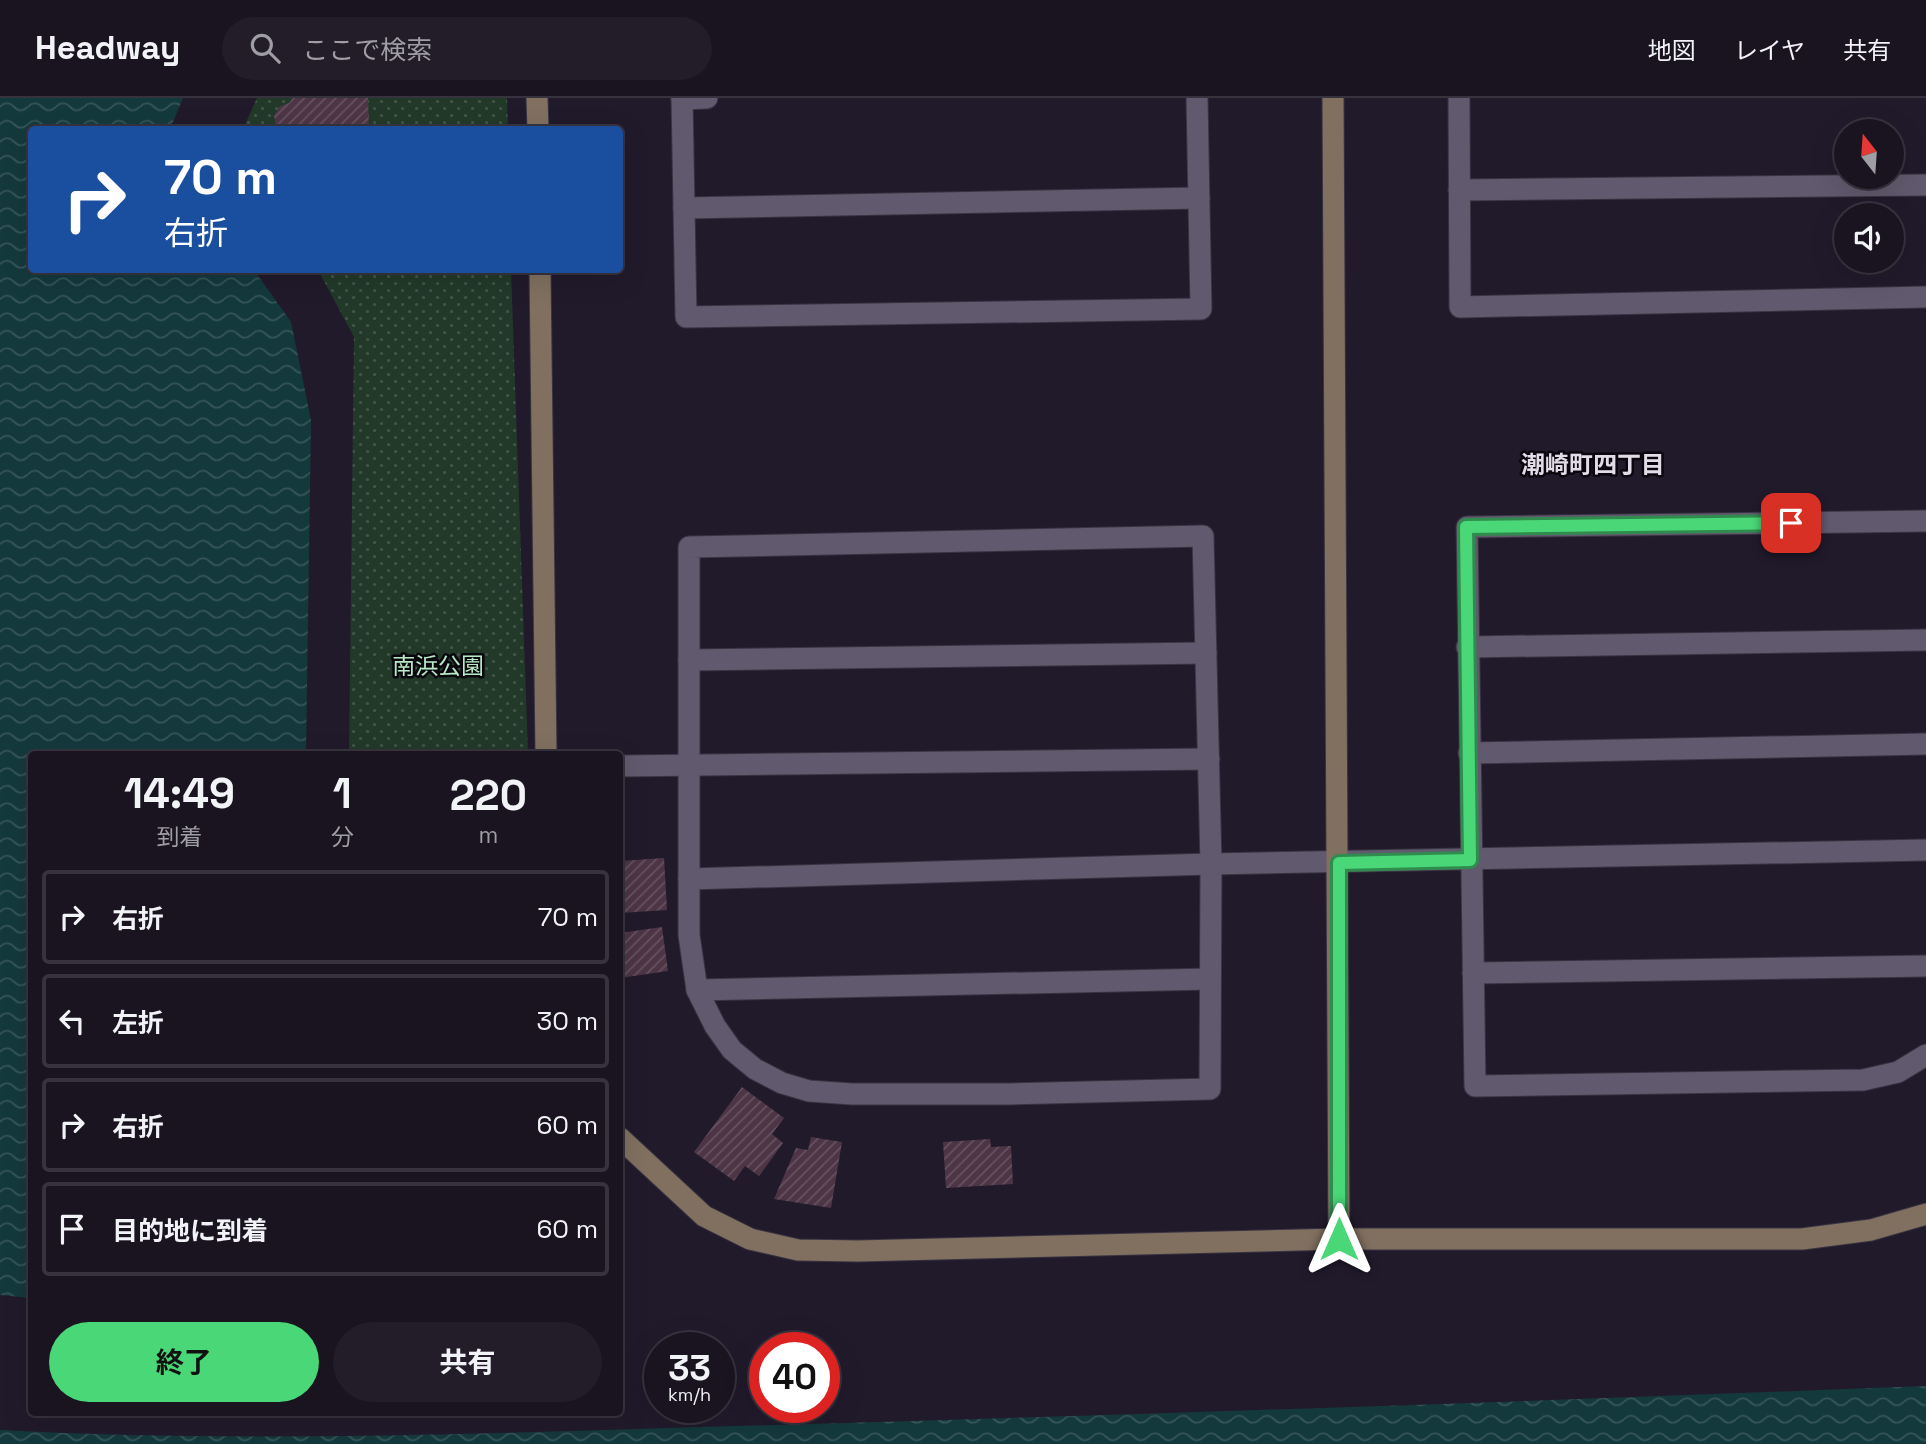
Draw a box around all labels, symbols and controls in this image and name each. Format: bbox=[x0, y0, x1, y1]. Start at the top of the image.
search box bbox=[222, 17, 712, 80]
text: Headway bbox=[35, 27, 180, 69]
icon: search bbox=[246, 29, 284, 67]
text: ここで検索 bbox=[302, 33, 432, 67]
text: 地図 bbox=[1648, 35, 1696, 66]
text: レイヤ bbox=[1734, 35, 1805, 66]
text: 共有 bbox=[1843, 35, 1891, 66]
north arrow bbox=[1834, 119, 1904, 189]
map controls bbox=[1834, 119, 1904, 273]
text: 70 m bbox=[164, 146, 277, 208]
icon: right bbox=[49, 154, 140, 245]
button: sound bbox=[1834, 203, 1904, 273]
text: 右折 bbox=[164, 213, 228, 253]
district label: 潮崎町四丁目 bbox=[1521, 449, 1665, 480]
pin bbox=[1761, 493, 1821, 553]
icon: arrive bbox=[1772, 504, 1810, 542]
park label: 南浜公園 bbox=[392, 651, 484, 681]
text: 14:49 bbox=[124, 767, 235, 820]
text: 1 bbox=[333, 767, 352, 820]
text: 220 bbox=[450, 769, 527, 822]
text: m bbox=[479, 820, 498, 850]
text: 到着 bbox=[156, 822, 202, 852]
text: 分 bbox=[331, 822, 354, 852]
icon: right bbox=[53, 898, 91, 936]
text: 70 m bbox=[538, 900, 598, 934]
text: 右折 bbox=[112, 902, 164, 936]
icon: left bbox=[53, 1002, 91, 1040]
text: 30 m bbox=[537, 1004, 598, 1038]
text: 左折 bbox=[112, 1006, 164, 1040]
icon: right bbox=[53, 1106, 91, 1144]
text: 60 m bbox=[536, 1108, 598, 1142]
text: 右折 bbox=[112, 1110, 164, 1144]
position arrow bbox=[1302, 1202, 1376, 1276]
icon: arrive bbox=[53, 1210, 91, 1248]
text: 60 m bbox=[536, 1212, 598, 1246]
text: 目的地に到着 bbox=[112, 1214, 268, 1248]
button: 終了 bbox=[49, 1322, 319, 1402]
button: 共有 bbox=[333, 1322, 602, 1402]
speed limit sign: 40 bbox=[749, 1332, 840, 1423]
text: 33 bbox=[668, 1346, 711, 1390]
text: km/h bbox=[668, 1383, 711, 1406]

